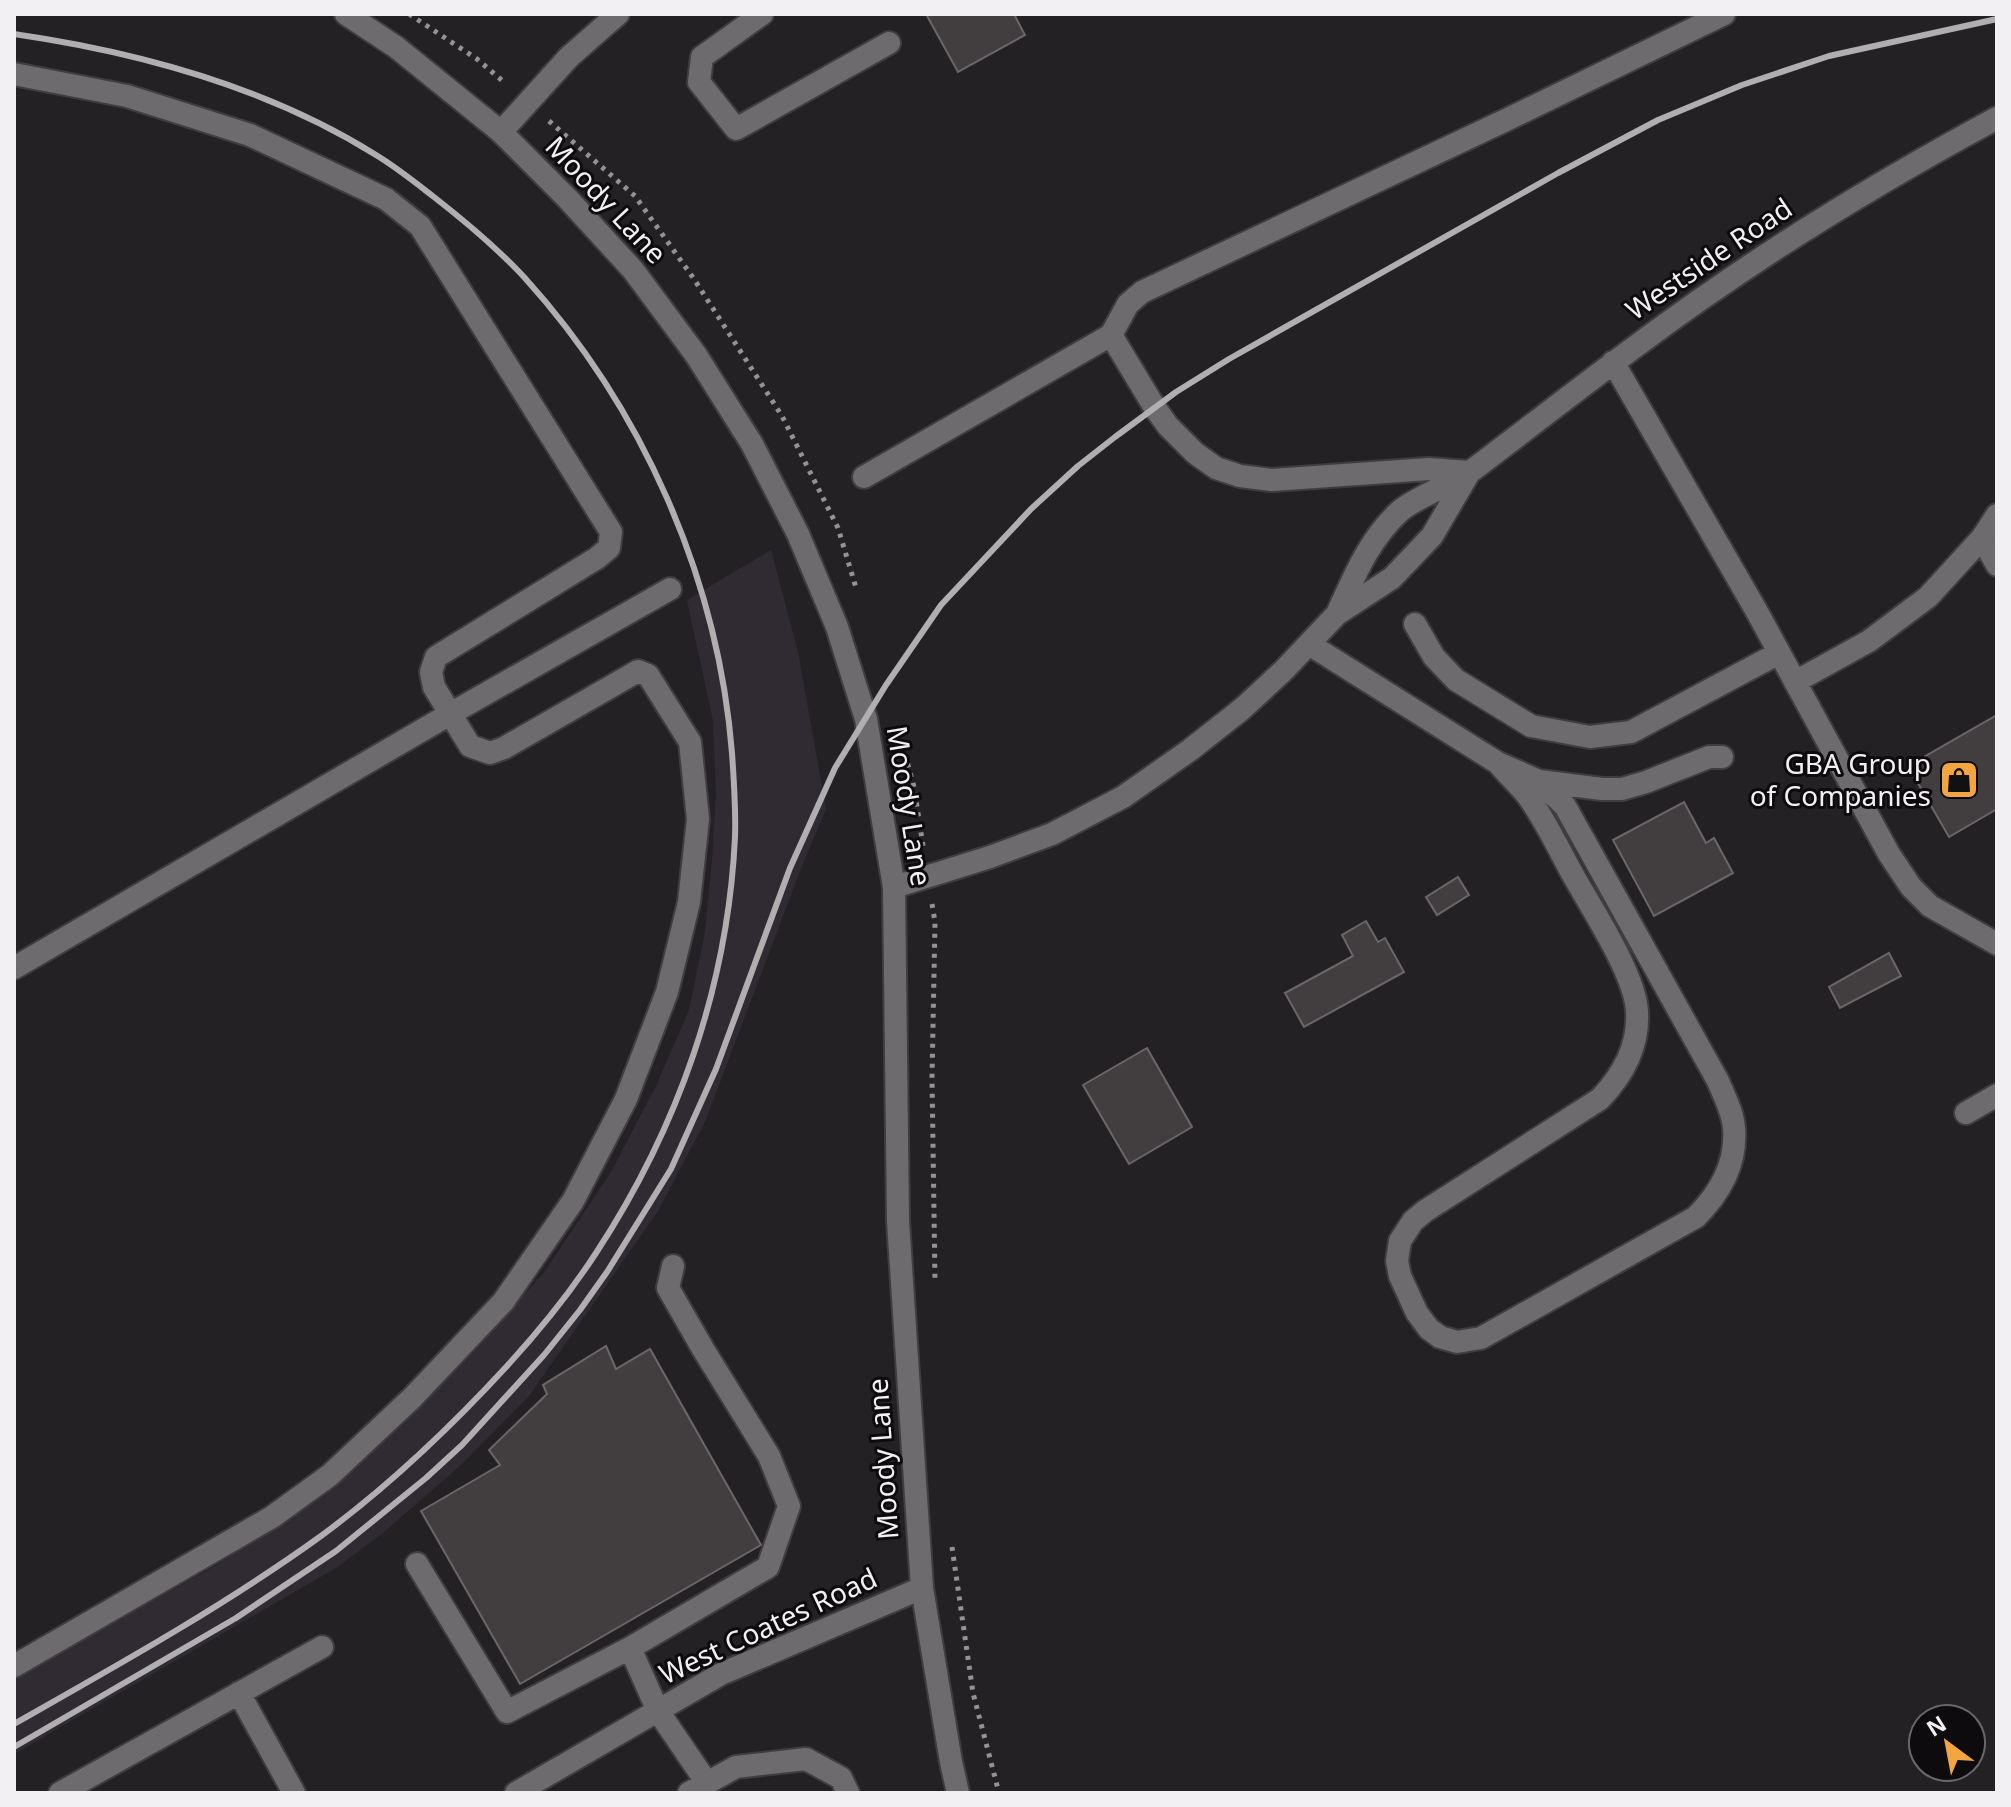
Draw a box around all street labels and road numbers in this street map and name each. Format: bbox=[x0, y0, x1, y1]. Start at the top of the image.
street label: Moody Lane bbox=[538, 127, 676, 271]
street label: Westside Road bbox=[1618, 188, 1799, 328]
street label: Moody Lane bbox=[879, 723, 941, 889]
street label: Moody Lane bbox=[857, 1377, 907, 1541]
street label: West Coates Road bbox=[652, 1558, 883, 1692]

